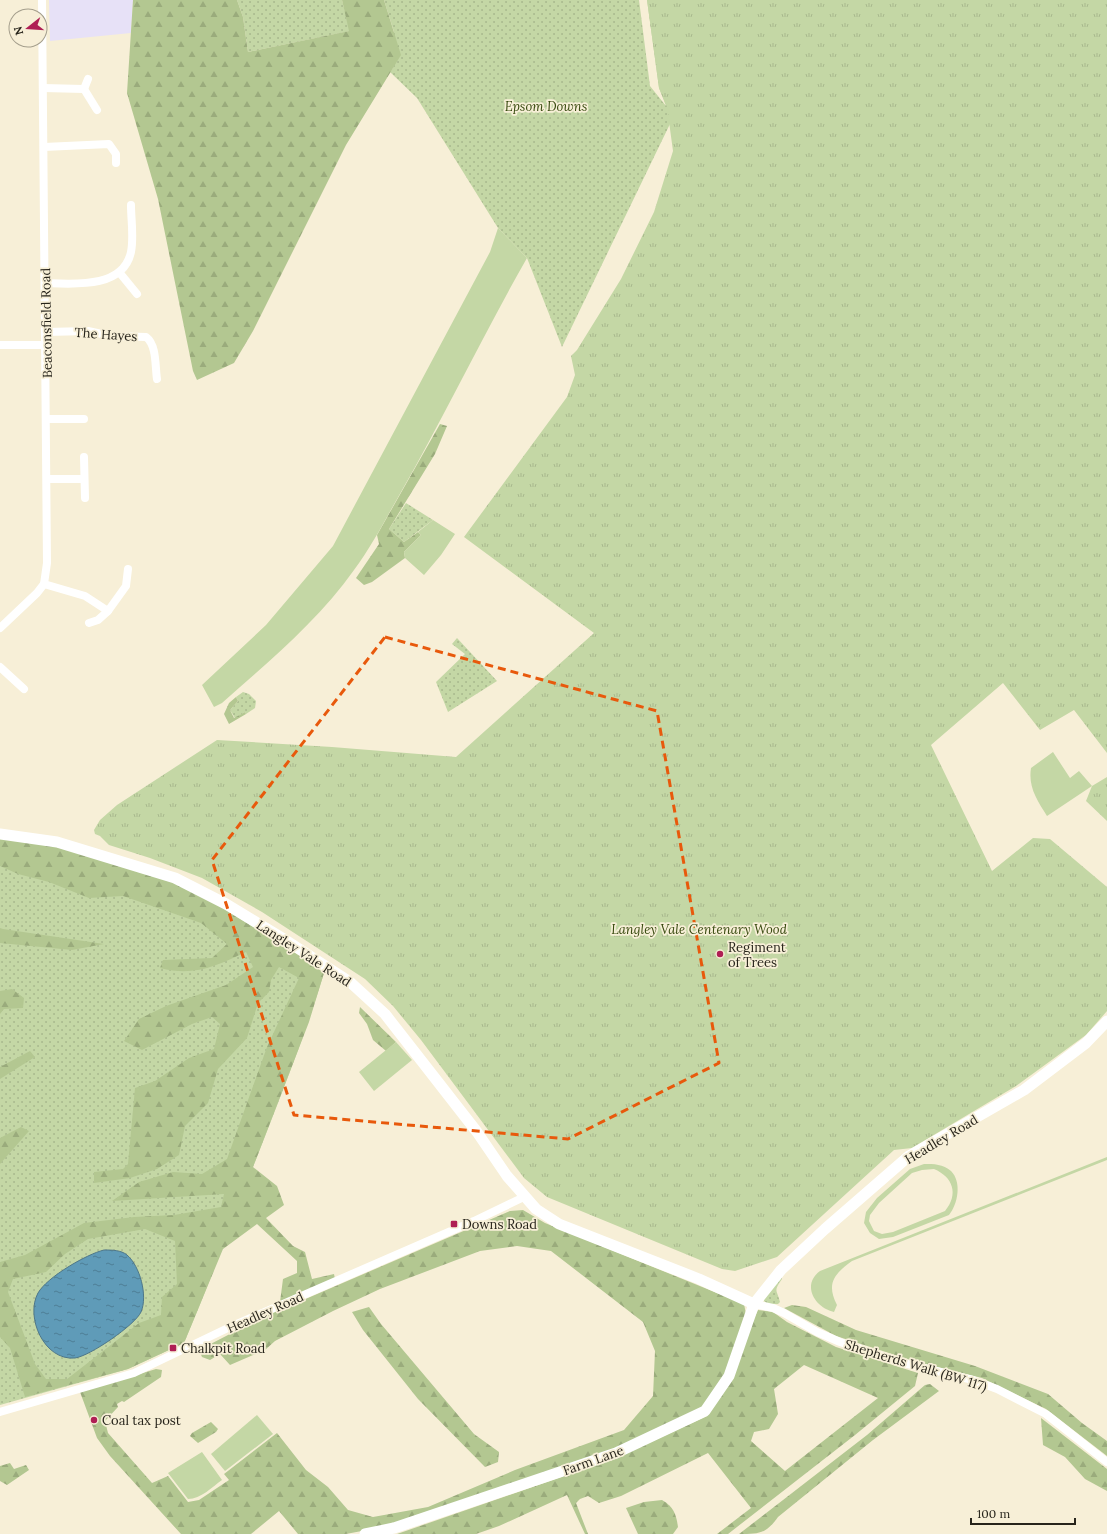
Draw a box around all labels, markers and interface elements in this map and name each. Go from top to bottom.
north arrow [8,8,48,48]
text: N [10,24,26,37]
park label: Epsom Downs [505,98,587,115]
street label: Beaconsfield Road [37,268,56,378]
street label: The Hayes [74,324,138,345]
street label: Langley Vale Road [253,916,355,991]
park label: Langley Vale Centenary Wood [611,921,788,938]
place label: Regiment of Trees [728,939,786,971]
marker: Regiment of Trees [715,949,725,959]
street label: Headley Road [902,1111,981,1168]
place label: Downs Road [462,1216,537,1233]
marker: Downs Road [449,1219,459,1229]
street label: Headley Road [224,1288,306,1337]
street label: Shepherds Walk (BW 117) [843,1336,989,1395]
place label: Chalkpit Road [181,1340,266,1357]
marker: Chalkpit Road [168,1343,178,1353]
place label: Coal tax post [102,1412,181,1429]
marker: Coal tax post [89,1415,99,1425]
street label: Farm Lane [560,1442,626,1479]
scale bar [971,1500,1075,1526]
text: 100 m [977,1506,1010,1521]

